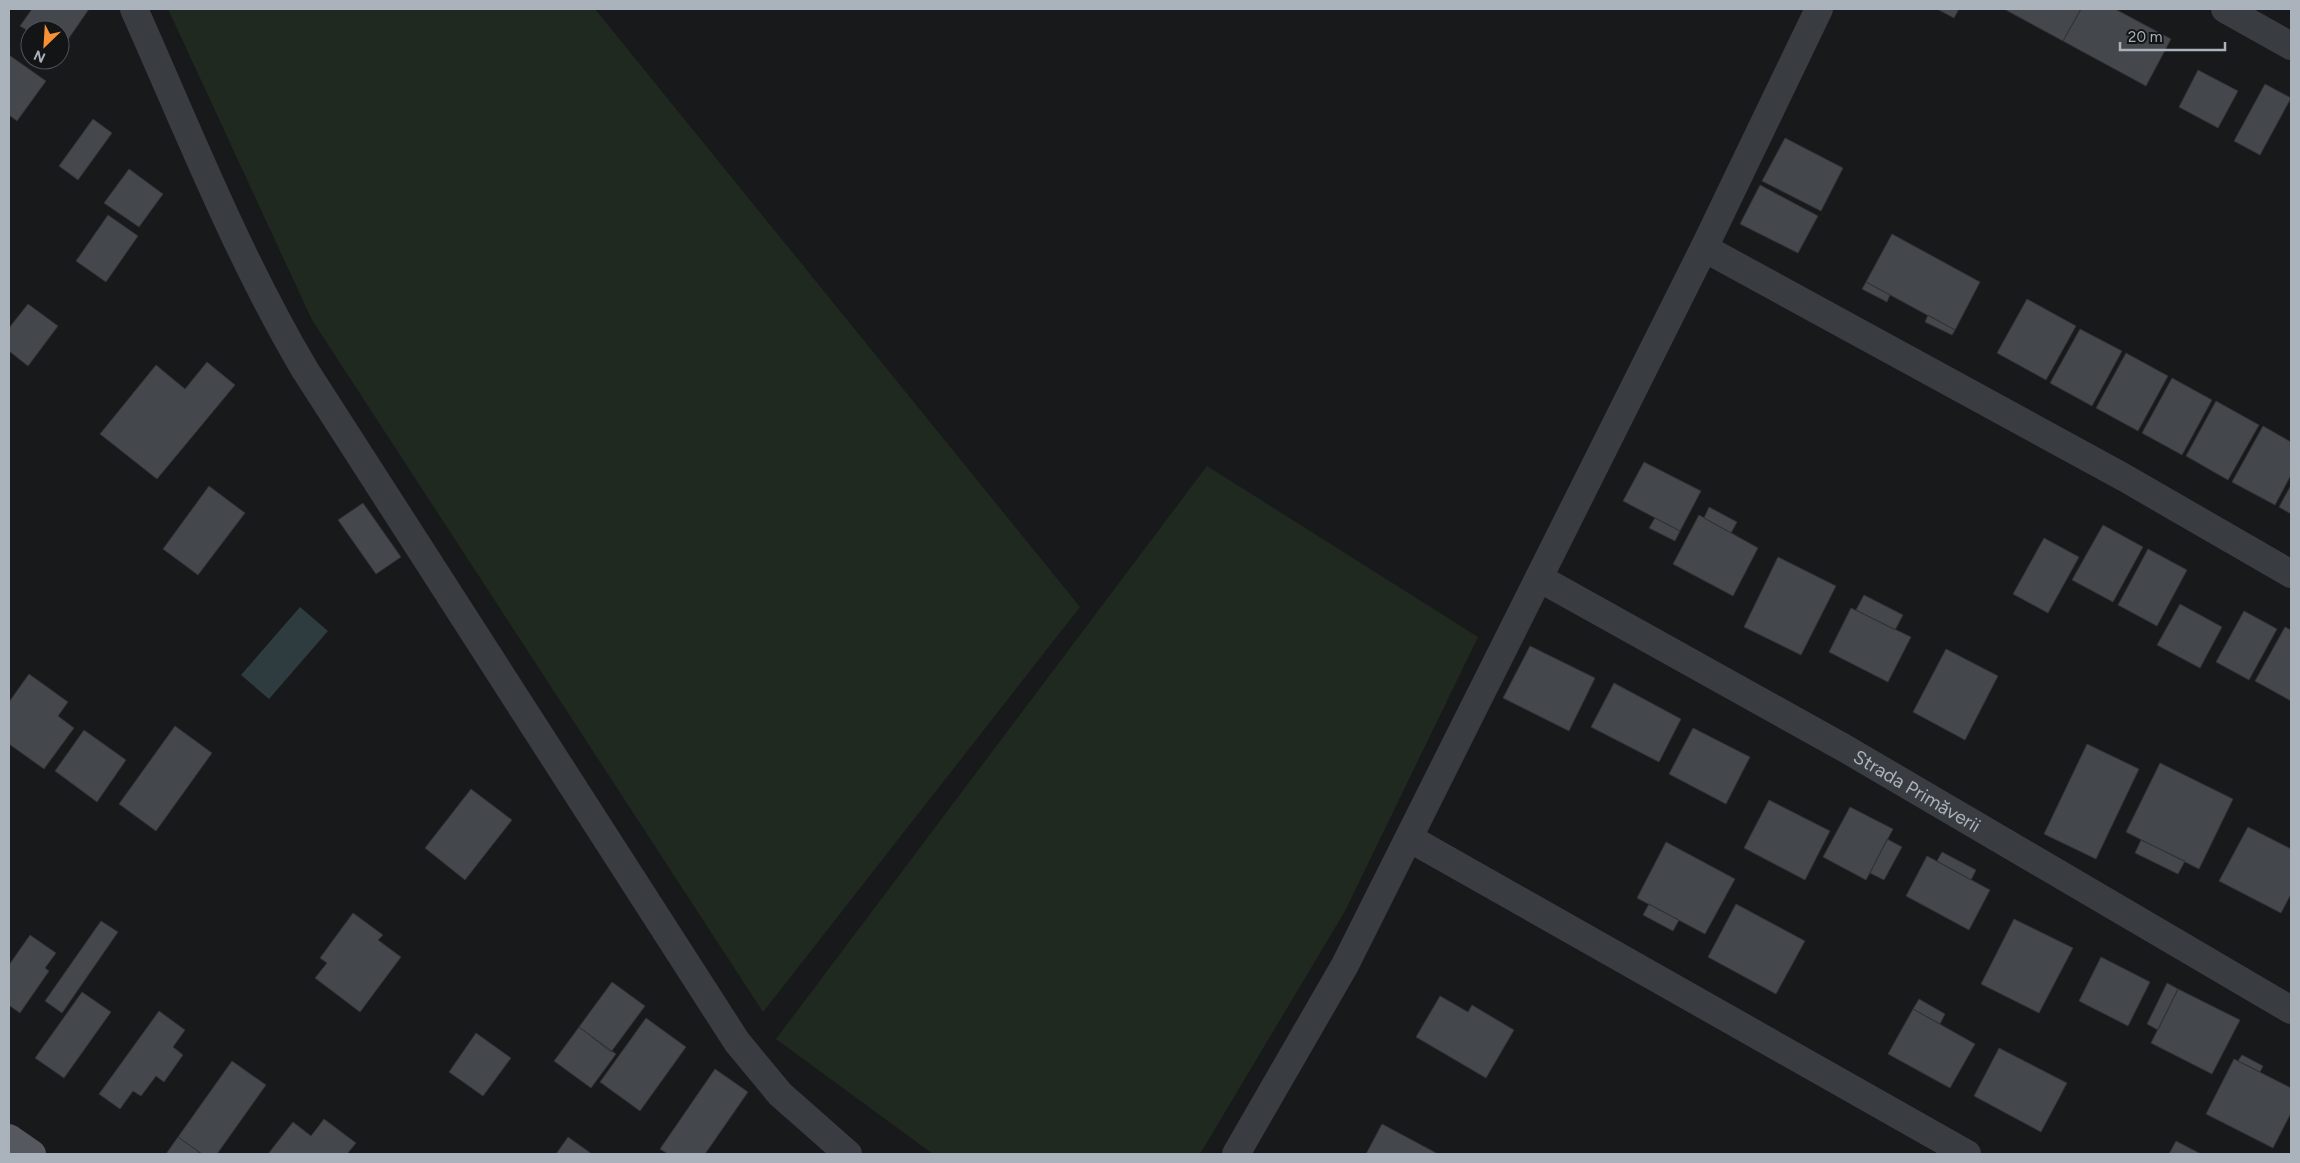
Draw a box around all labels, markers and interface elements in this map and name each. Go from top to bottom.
north arrow [20,20,70,70]
scale bar [2120,20,2225,52]
text: 20 m [2128,28,2162,46]
text: N [31,46,48,66]
street label: Strada Primăverii [1849,745,1985,837]

